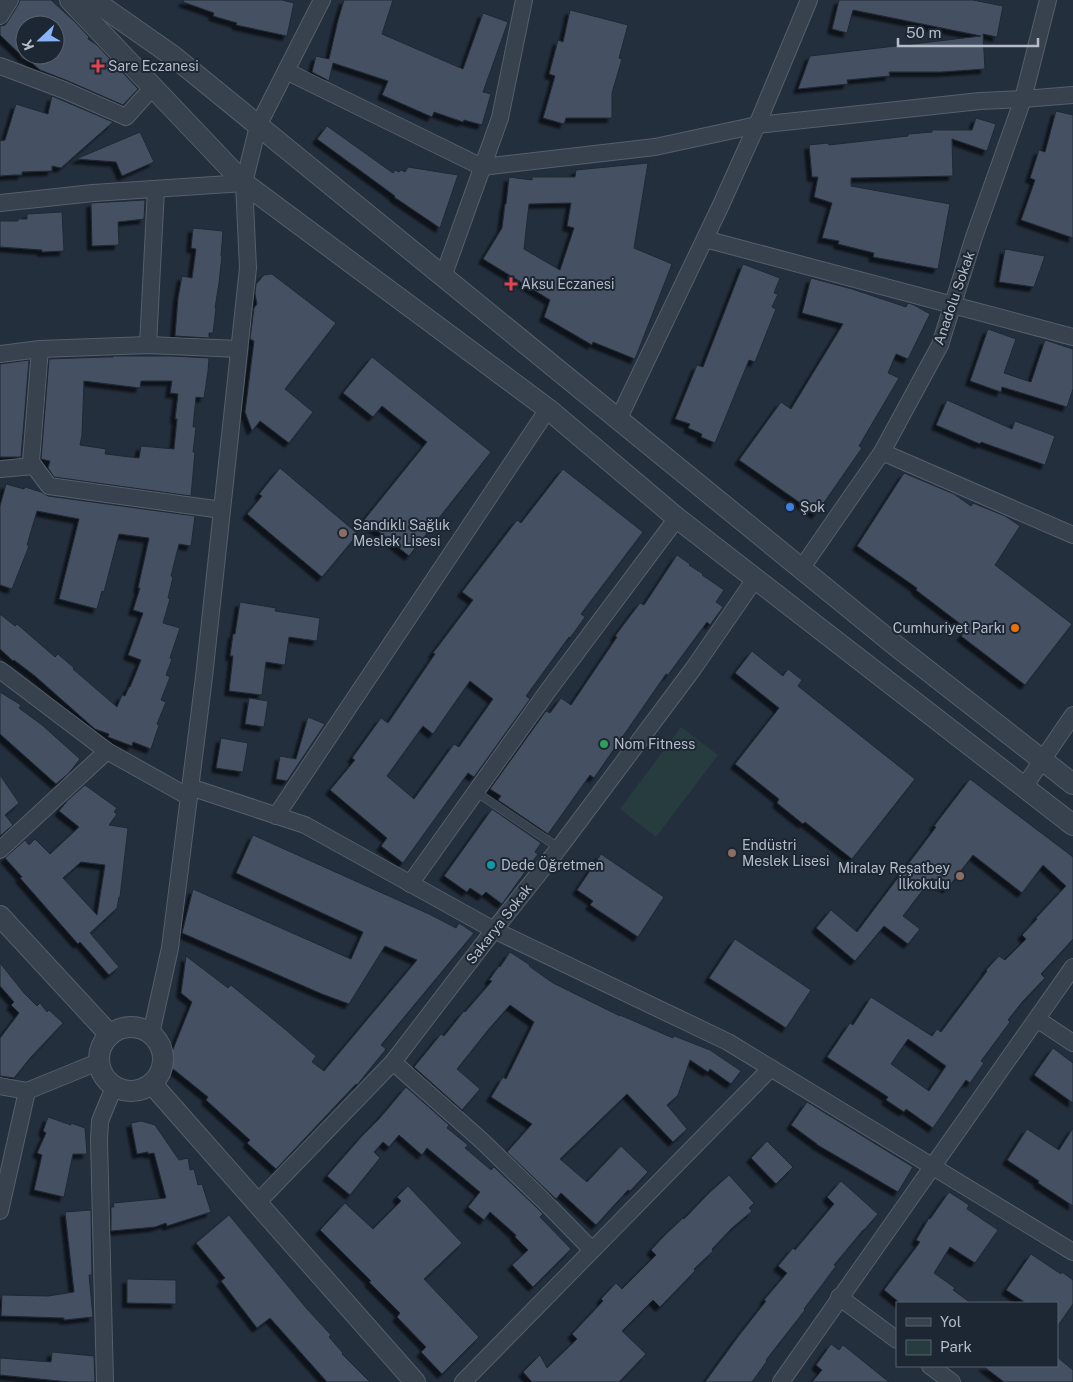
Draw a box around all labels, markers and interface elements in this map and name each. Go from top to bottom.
north arrow [15,15,65,65]
scale bar [898,15,1038,47]
text: 50 m [906,24,941,41]
text: K [19,37,37,53]
place label: Sare Eczanesi [108,58,199,74]
marker: Sare Eczanesi [92,60,104,72]
street label: Anadolu Sokak [930,249,978,347]
place label: Aksu Eczanesi [521,276,614,292]
marker: Aksu Eczanesi [505,278,517,290]
place label: Şok [800,499,825,515]
marker: Şok [784,501,796,513]
place label: Sandıklı Sağlık Meslek Lisesi [353,517,450,549]
marker: Sandıklı Sağlık Meslek Lisesi [337,527,349,539]
place label: Cumhuriyet Parkı [893,620,1005,636]
marker: Cumhuriyet Parkı [1009,622,1021,634]
place label: Nom Fitness [614,736,695,752]
marker: Nom Fitness [598,738,610,750]
place label: Endüstri Meslek Lisesi [742,837,829,869]
marker: Endüstri Meslek Lisesi [726,847,738,859]
place label: Dede Öğretmen [501,855,604,873]
marker: Dede Öğretmen [485,859,497,871]
place label: Miralay Reşatbey İlkokulu [838,860,951,892]
marker: Miralay Reşatbey İlkokulu [954,870,966,882]
street label: Sakarya Sokak [463,881,535,967]
legend [896,1302,1058,1367]
text: Yol [940,1313,961,1330]
text: Park [940,1338,972,1355]

